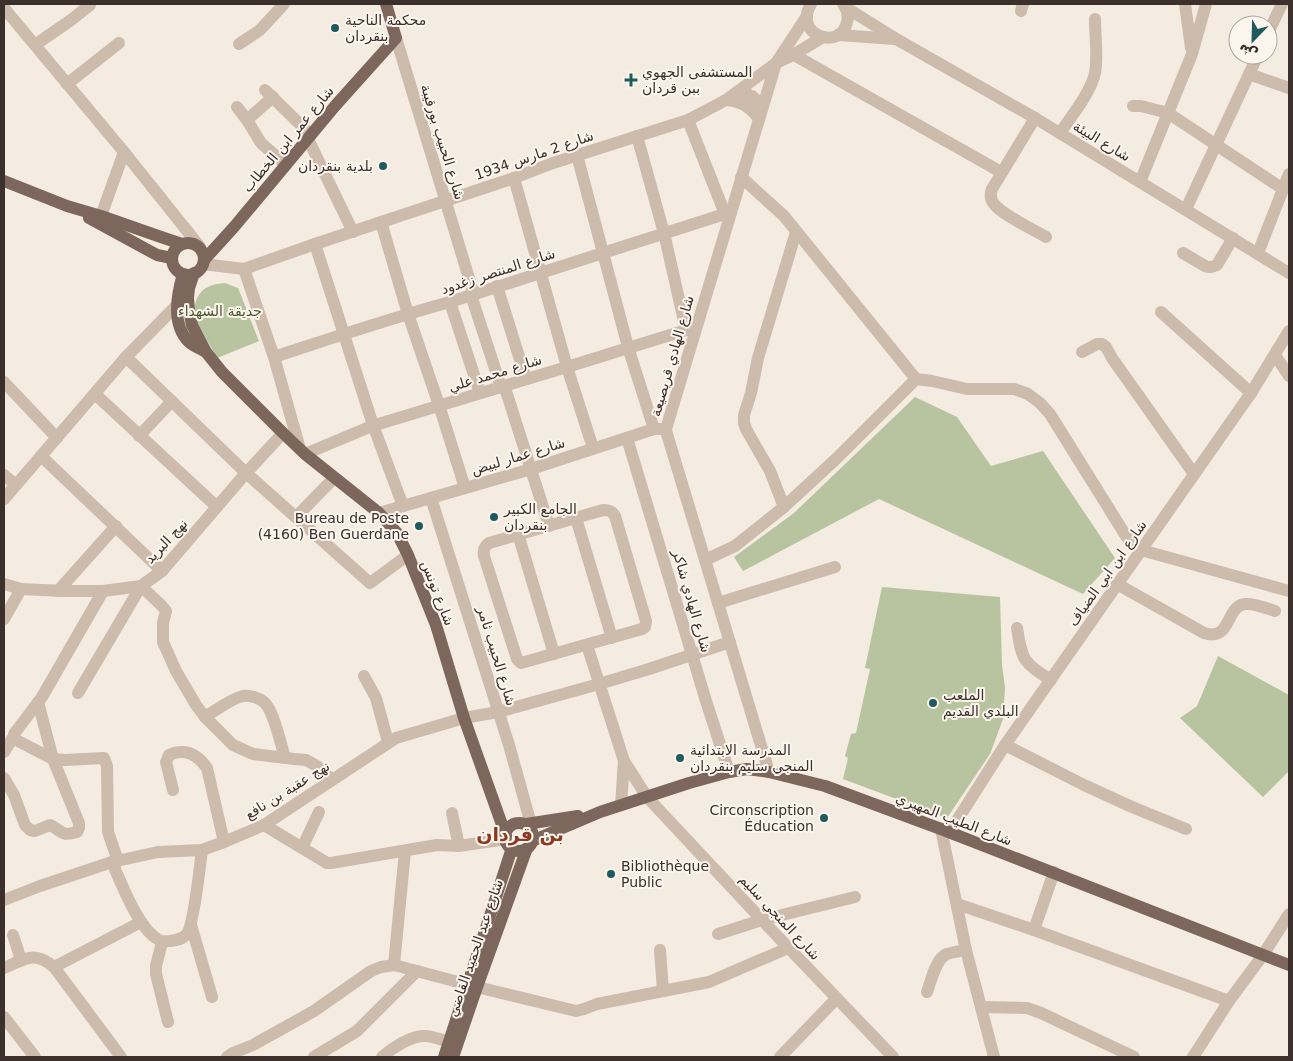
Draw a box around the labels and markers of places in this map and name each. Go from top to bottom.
place label: محكمة الناحية بنقردان [345,12,426,45]
marker: محكمة الناحية بنقردان [329,22,341,34]
place label: المستشفى الجهوي ببن قردان [642,64,753,97]
marker: المستشفى الجهوي ببن قردان [624,73,638,87]
place label: بلدية بنقردان [298,158,373,175]
marker: بلدية بنقردان [377,160,389,172]
place label: الجامع الكبير بنقردان [503,501,577,534]
place label: Bureau de Poste (4160) Ben Guerdane [258,510,409,542]
marker: الجامع الكبير بنقردان [488,511,500,523]
marker: Bureau de Poste (4160) Ben Guerdane [413,520,425,532]
place label: الملعب البلدي القديم [943,687,1019,720]
marker: الملعب البلدي القديم [927,697,939,709]
place label: المدرسة الابتدائية المنجي سليم بنقردان [690,742,813,775]
marker: المدرسة الابتدائية المنجي سليم بنقردان [674,752,686,764]
place label: Circonscription Éducation [709,802,814,834]
marker: Circonscription Éducation [818,812,830,824]
place label: Bibliothèque Public [621,858,709,890]
marker: Bibliothèque Public [605,868,617,880]

